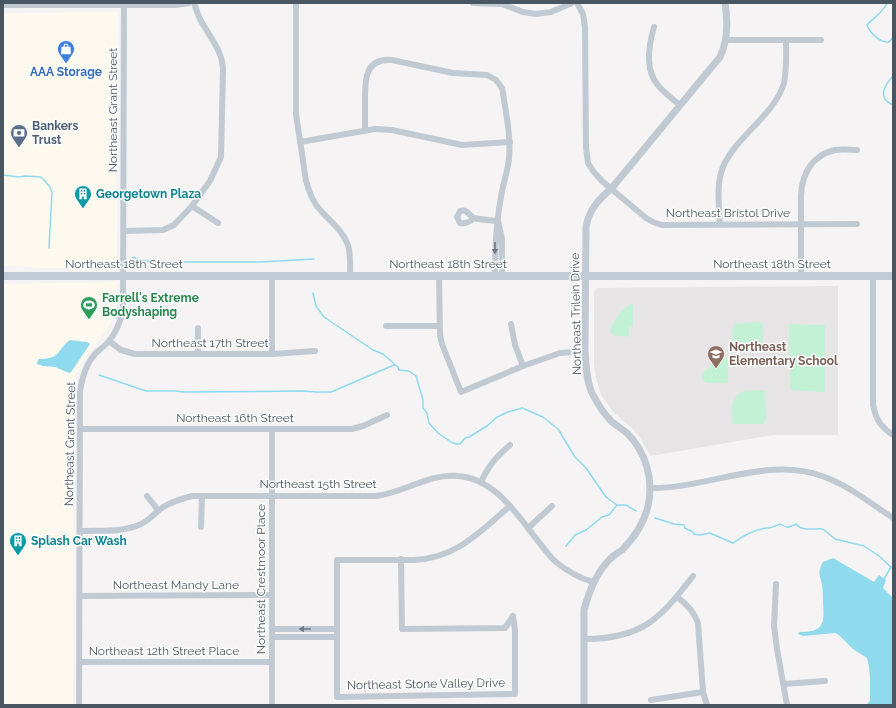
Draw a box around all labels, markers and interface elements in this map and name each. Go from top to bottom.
shop icon: AAA Storage [56,39,76,64]
street label: Northeast Grant Street [106,48,120,172]
place label: AAA Storage [30,65,102,79]
place label: Bankers Trust [32,119,79,147]
bank icon: Bankers Trust [9,123,29,148]
building icon: Georgetown Plaza [73,184,93,209]
place label: Georgetown Plaza [96,187,201,201]
street label: Northeast Bristol Drive [666,206,790,220]
one-way arrow [492,242,498,255]
street label: Northeast Trilein Drive [568,253,584,375]
street label: Northeast 18th Street [65,257,183,271]
street label: Northeast 18th Street [389,257,507,271]
street label: Northeast 18th Street [713,257,831,271]
place label: Farrell's Extreme Bodyshaping [102,291,199,319]
sports icon: Farrell's Extreme Bodyshaping [79,295,99,320]
street label: Northeast 17th Street [152,336,268,350]
place label: Northeast Elementary School [729,340,838,368]
school or university icon: Northeast Elementary School [706,344,726,369]
street label: Northeast Grant Street [62,382,78,506]
street label: Northeast 16th Street [176,411,294,425]
street label: Northeast 15th Street [259,477,377,491]
street label: Northeast Crestmoor Place [254,504,268,654]
building icon: Splash Car Wash [8,531,28,556]
place label: Splash Car Wash [31,534,127,548]
street label: Northeast Mandy Lane [113,578,239,592]
one-way arrow [298,626,311,632]
street label: Northeast 12th Street Place [89,644,239,658]
street label: Northeast Stone Valley Drive [347,676,505,692]

